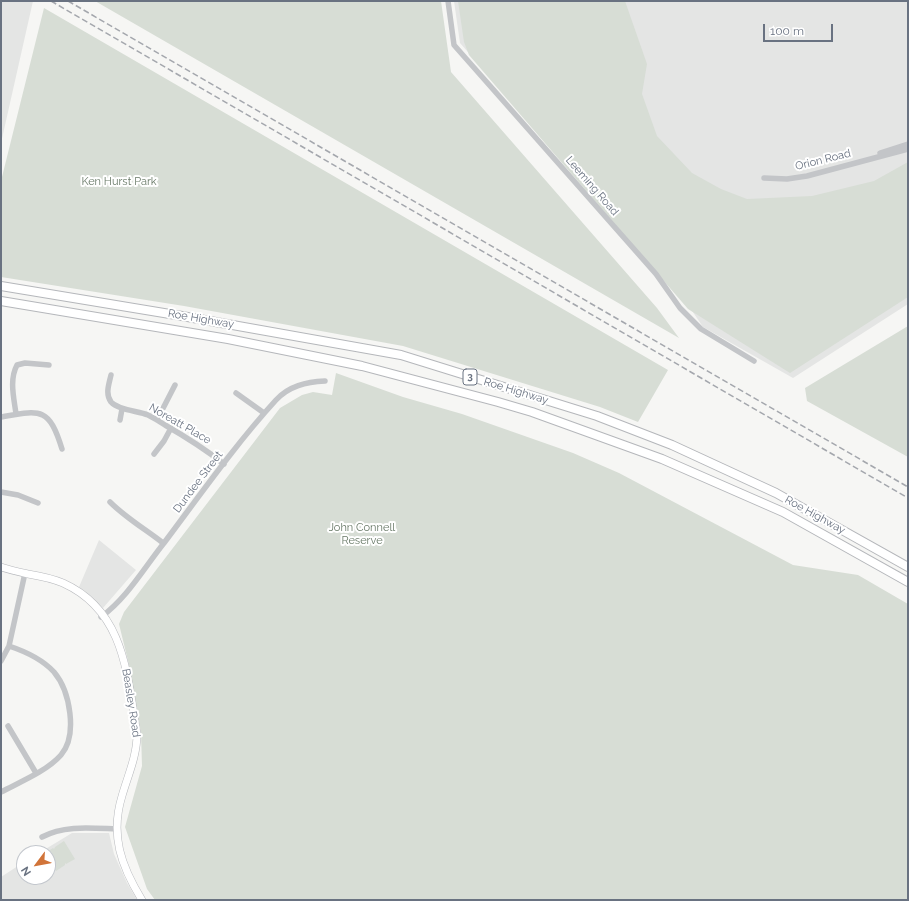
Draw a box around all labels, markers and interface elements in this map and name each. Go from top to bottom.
scale bar [765,16,835,42]
text: 100 m [770,24,804,38]
street label: Orion Road [794,147,852,173]
street label: Leeming Road [563,154,621,218]
park label: Ken Hurst Park [81,175,157,189]
street label: Roe Highway [167,307,235,331]
road number: 3 [463,369,477,385]
street label: Roe Highway [482,375,550,407]
street label: Noreatt Place [147,401,213,447]
street label: Dundee Street [171,449,225,515]
street label: Roe Highway [783,493,847,537]
park label: John Connell Reserve [329,521,395,547]
street label: Beasley Road [119,668,143,738]
north arrow [16,845,56,885]
text: N [19,864,34,878]

